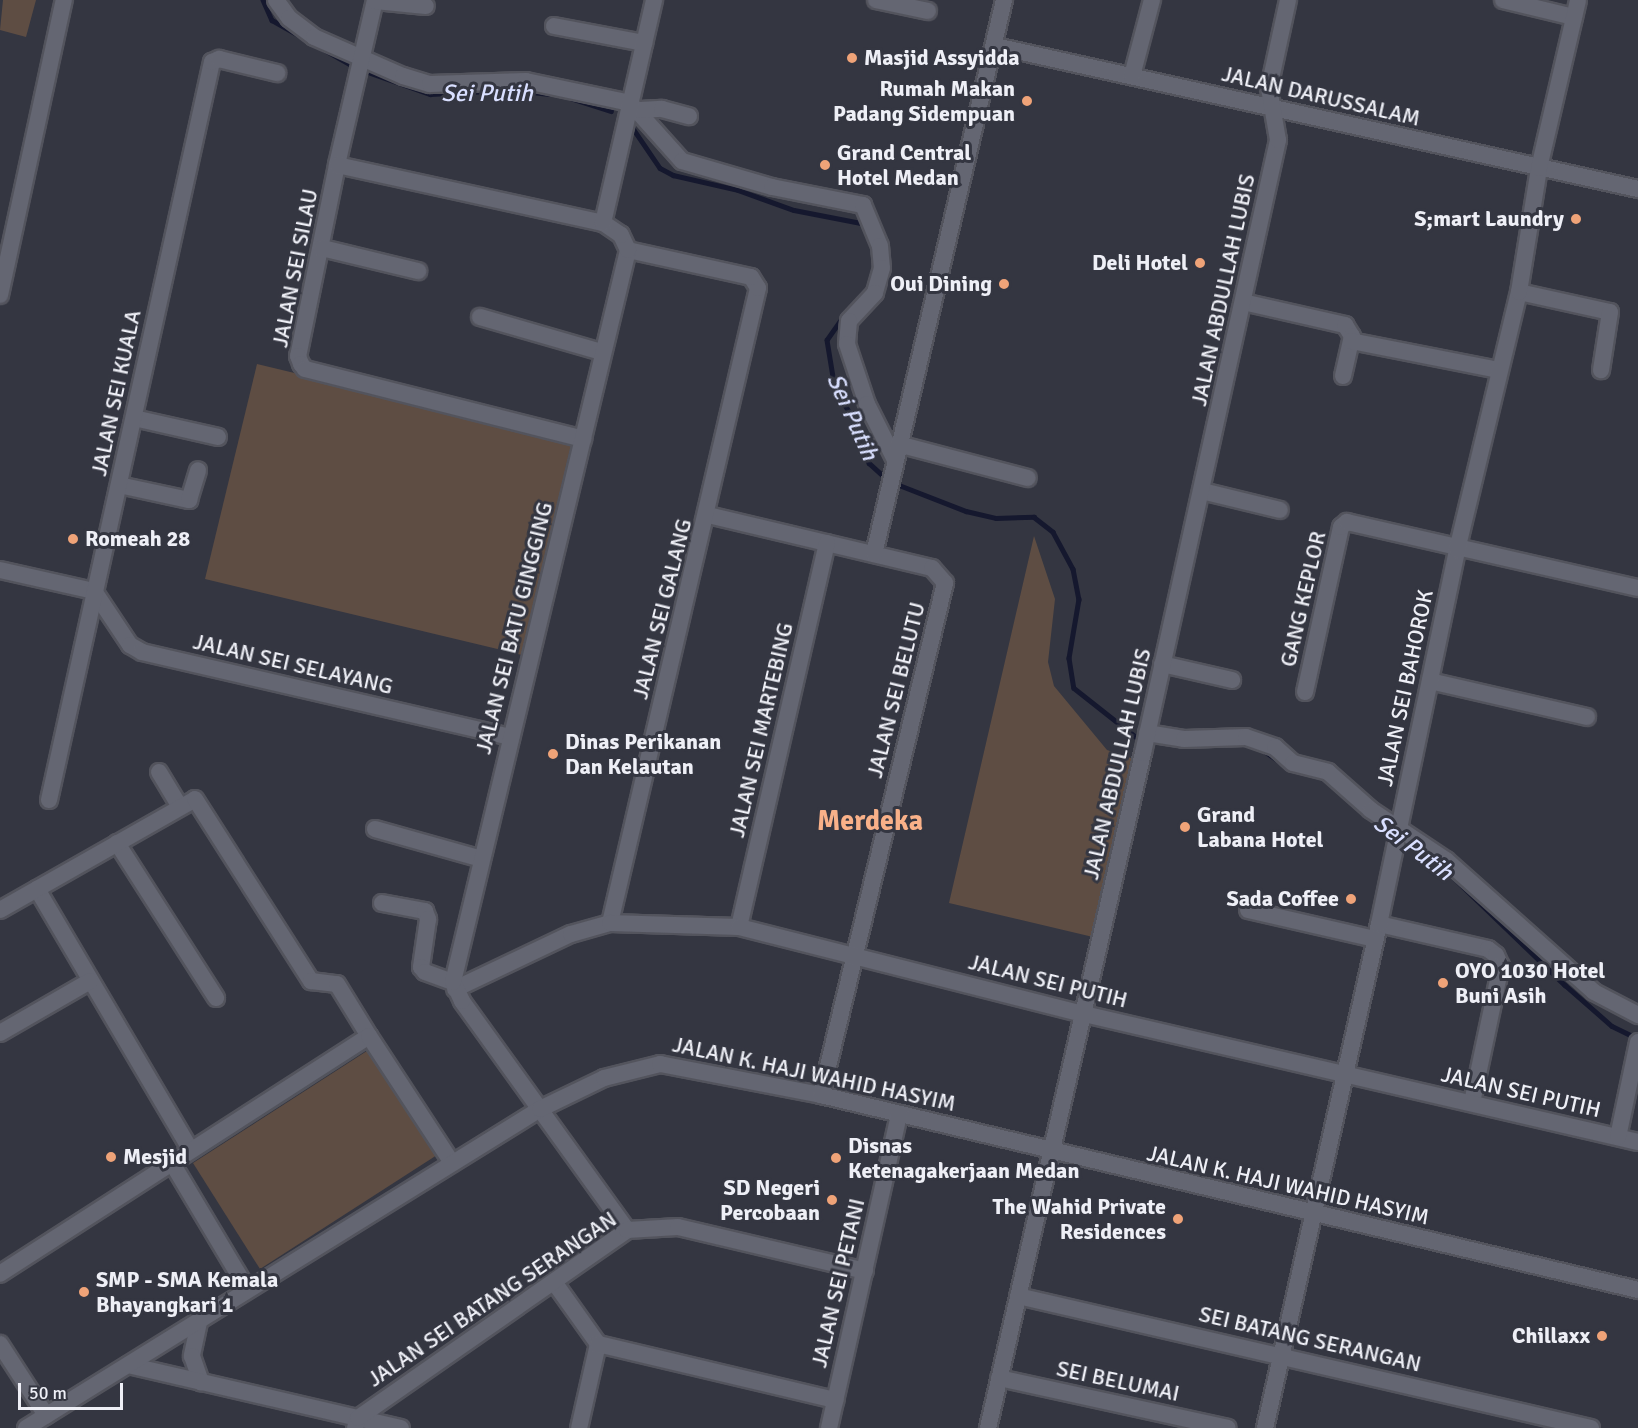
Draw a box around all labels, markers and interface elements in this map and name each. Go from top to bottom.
place label: Masjid Assyidda [864,45,1020,71]
marker: Masjid Assyidda [845,51,859,65]
street label: JALAN DARUSSALAM [1219,60,1423,132]
place label: Rumah Makan Padang Sidempuan [833,75,1015,126]
water label: Sei Putih [441,80,533,108]
marker: Rumah Makan Padang Sidempuan [1020,94,1034,108]
place label: Grand Central Hotel Medan [837,139,971,190]
marker: Grand Central Hotel Medan [818,158,832,172]
street label: JALAN ABDULLAH LUBIS [1186,172,1260,408]
street label: JALAN SEI SILAU [267,186,323,350]
place label: S;mart Laundry [1414,206,1564,232]
marker: S;mart Laundry [1569,212,1583,226]
place label: Deli Hotel [1092,250,1188,276]
marker: Deli Hotel [1193,256,1207,270]
place label: Oui Dining [890,271,992,297]
marker: Oui Dining [997,277,1011,291]
street label: JALAN SEI KUALA [86,308,146,478]
water label: Sei Putih [820,369,884,465]
street label: JALAN SEI BATU GINGGING [470,499,558,757]
street label: JALAN SEI GALANG [627,516,697,702]
place label: Romeah 28 [85,526,190,552]
street label: GANG KEPLOR [1275,529,1331,669]
marker: Romeah 28 [66,532,80,546]
street label: JALAN SEI BAHOROK [1371,587,1439,789]
street label: JALAN SEI BELUTU [861,599,931,781]
street label: JALAN SEI MARTEBING [723,620,799,840]
street label: JALAN SEI SELAYANG [191,628,395,700]
street label: JALAN ABDULLAH LUBIS [1078,646,1156,882]
place label: Dinas Perikanan Dan Kelautan [565,728,721,780]
marker: Dinas Perikanan Dan Kelautan [546,747,560,761]
place label: Grand Labana Hotel [1197,801,1323,852]
district label: Merdeka [817,804,923,838]
water label: Sei Putih [1368,809,1458,887]
marker: Grand Labana Hotel [1178,820,1192,834]
place label: Sada Coffee [1226,886,1339,912]
marker: Sada Coffee [1344,892,1358,906]
street label: JALAN SEI PUTIH [966,949,1130,1013]
place label: OYO 1030 Hotel Buni Asih [1455,957,1605,1008]
marker: OYO 1030 Hotel Buni Asih [1436,976,1450,990]
street label: JALAN K. HAJI WAHID HASYIM [670,1031,958,1117]
street label: JALAN SEI PUTIH [1439,1061,1603,1123]
place label: Disnas Ketenagakerjaan Medan [848,1132,1079,1184]
street label: JALAN K. HAJI WAHID HASYIM [1144,1140,1432,1230]
place label: Mesjid [123,1144,187,1170]
marker: Mesjid [104,1150,118,1164]
marker: Disnas Ketenagakerjaan Medan [829,1151,843,1165]
place label: SD Negeri Percobaan [720,1174,820,1226]
marker: SD Negeri Percobaan [825,1193,839,1207]
place label: The Wahid Private Residences [993,1193,1166,1244]
street label: JALAN SEI PETANI [806,1196,870,1370]
street label: JALAN SEI BATANG SERANGAN [363,1206,621,1392]
marker: The Wahid Private Residences [1171,1212,1185,1226]
place label: SMP - SMA Kemala Bhayangkari 1 [96,1266,278,1318]
marker: SMP - SMA Kemala Bhayangkari 1 [77,1285,91,1299]
street label: SEI BATANG SERANGAN [1196,1301,1424,1377]
place label: Chillaxx [1512,1323,1590,1349]
marker: Chillaxx [1595,1329,1609,1343]
street label: SEI BELUMAI [1054,1355,1182,1407]
scale bar [21,1371,126,1409]
text: 50 m [29,1382,67,1404]

